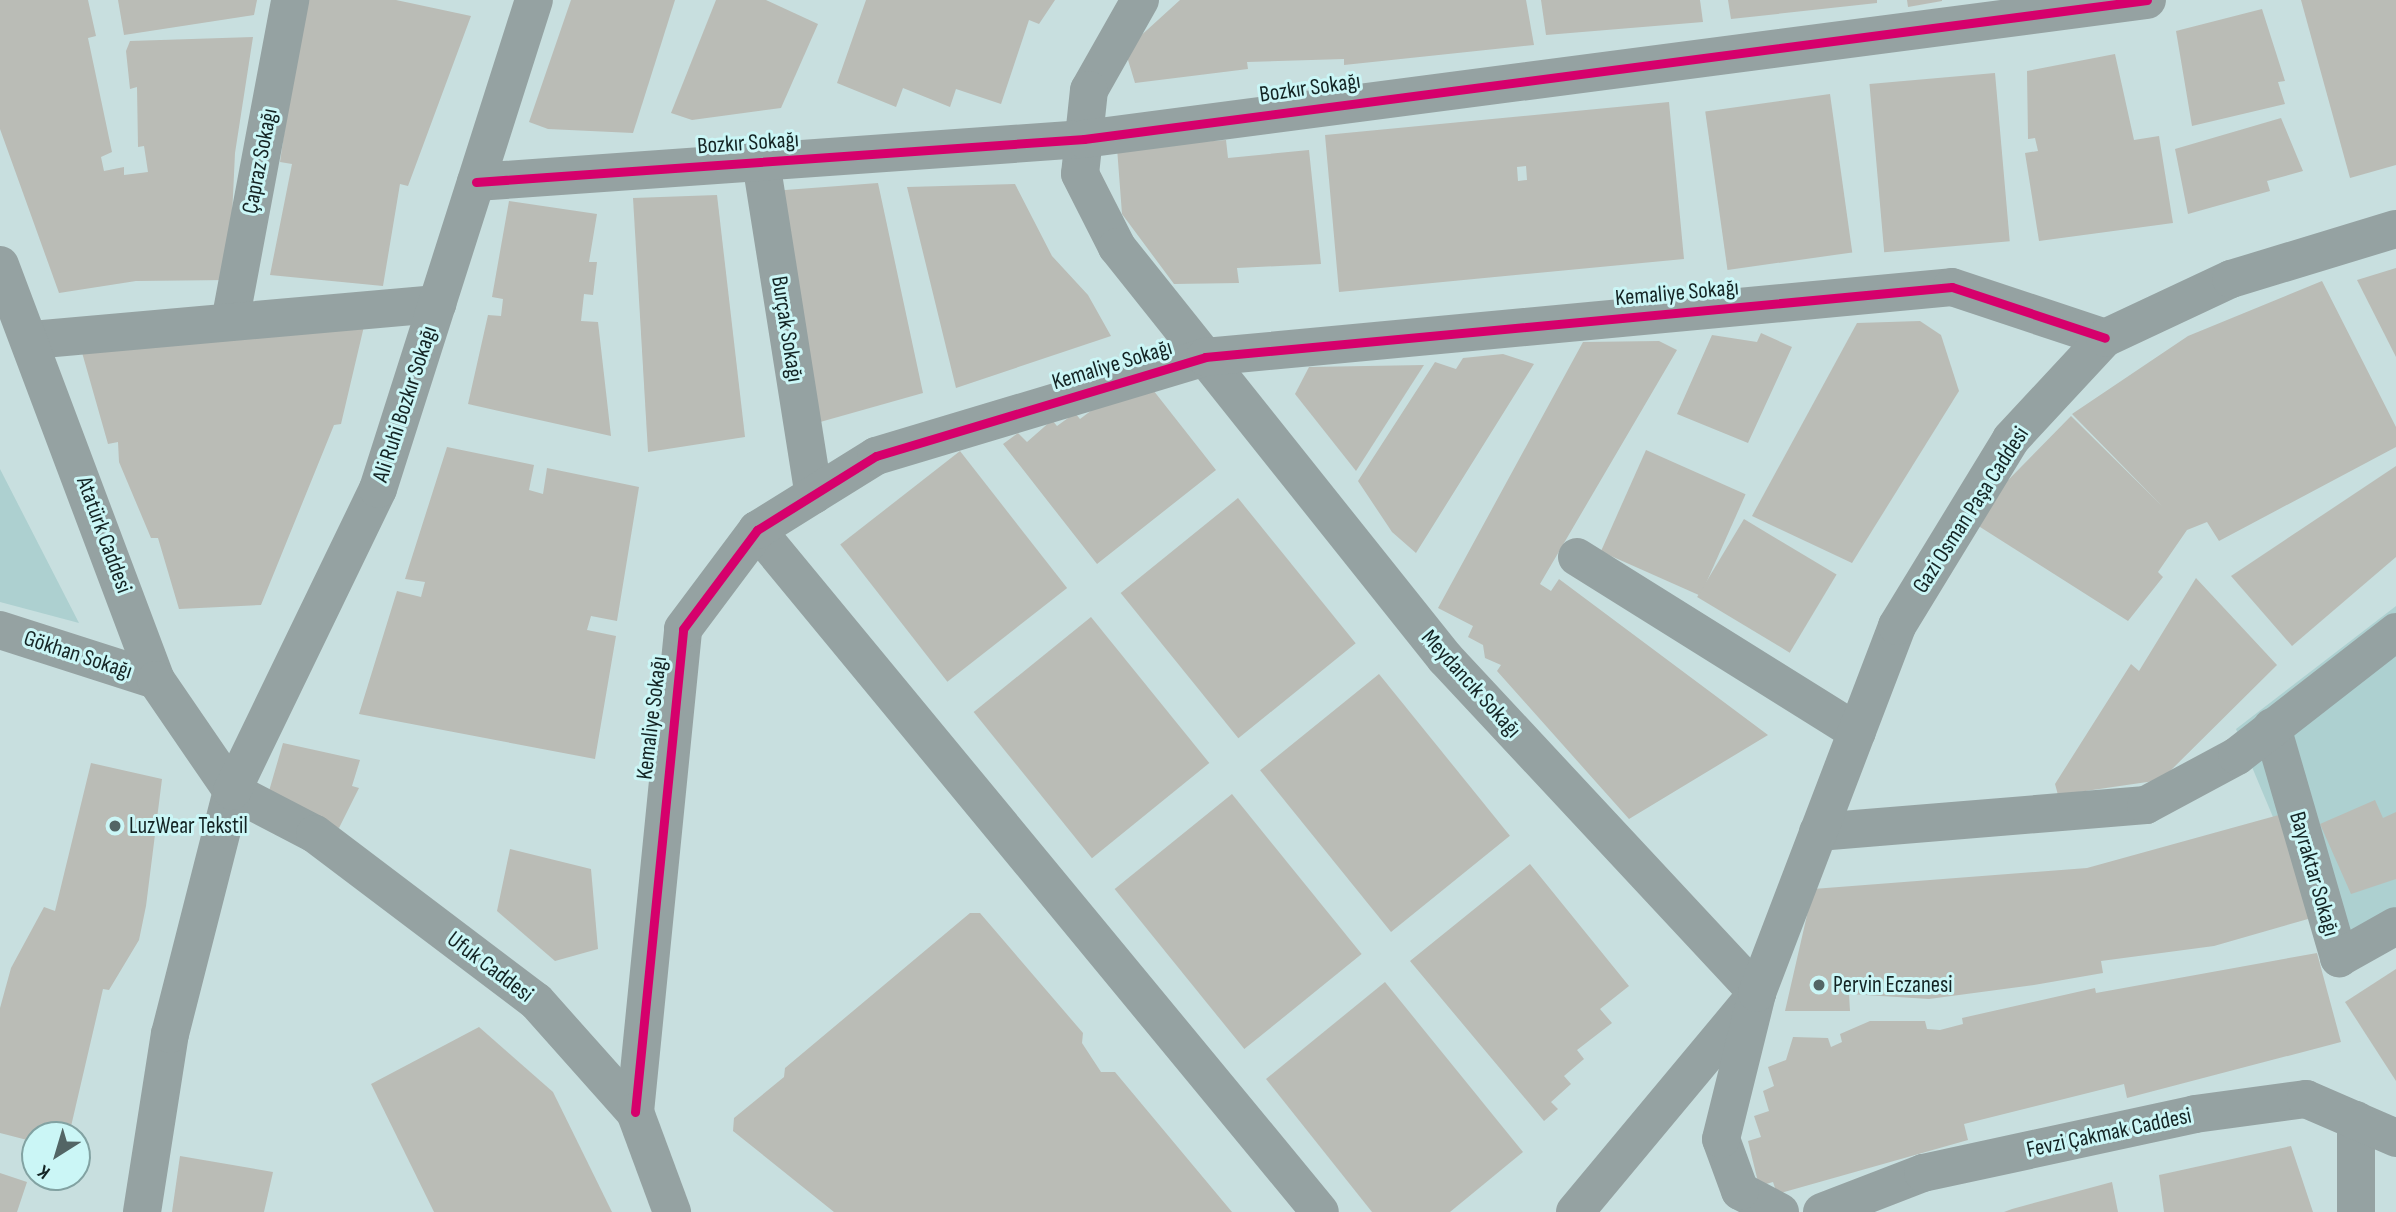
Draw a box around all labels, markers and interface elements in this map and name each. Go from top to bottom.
street label: Bozkır Sokağı [1258,67,1362,109]
street label: Çapraz Sokağı [236,106,284,216]
street label: Bozkır Sokağı [696,126,800,160]
street label: Burçak Sokağı [765,274,809,384]
street label: Kemaliye Sokağı [1614,274,1740,312]
street label: Ali Ruhi Bozkır Sokağı [367,322,443,486]
street label: Kemaliye Sokağı [1049,334,1175,396]
street label: Gazi Osman Paşa Caddesi [1907,422,2035,598]
street label: Atatürk Caddesi [70,473,138,597]
street label: Gökhan Sokağı [20,624,136,686]
street label: Meydancık Sokağı [1415,624,1527,744]
street label: Kemaliye Sokağı [631,655,673,781]
street label: Bayraktar Sokağı [2283,809,2345,939]
place label: LuzWear Tekstil [129,812,248,840]
marker: LuzWear Tekstil [107,818,123,834]
street label: Ufuk Caddesi [441,926,539,1008]
place label: Pervin Eczanesi [1833,971,1953,999]
marker: Pervin Eczanesi [1811,977,1827,993]
street label: Fevzi Çakmak Caddesi [2024,1102,2194,1164]
north arrow [21,1121,91,1191]
text: K [34,1160,55,1184]

